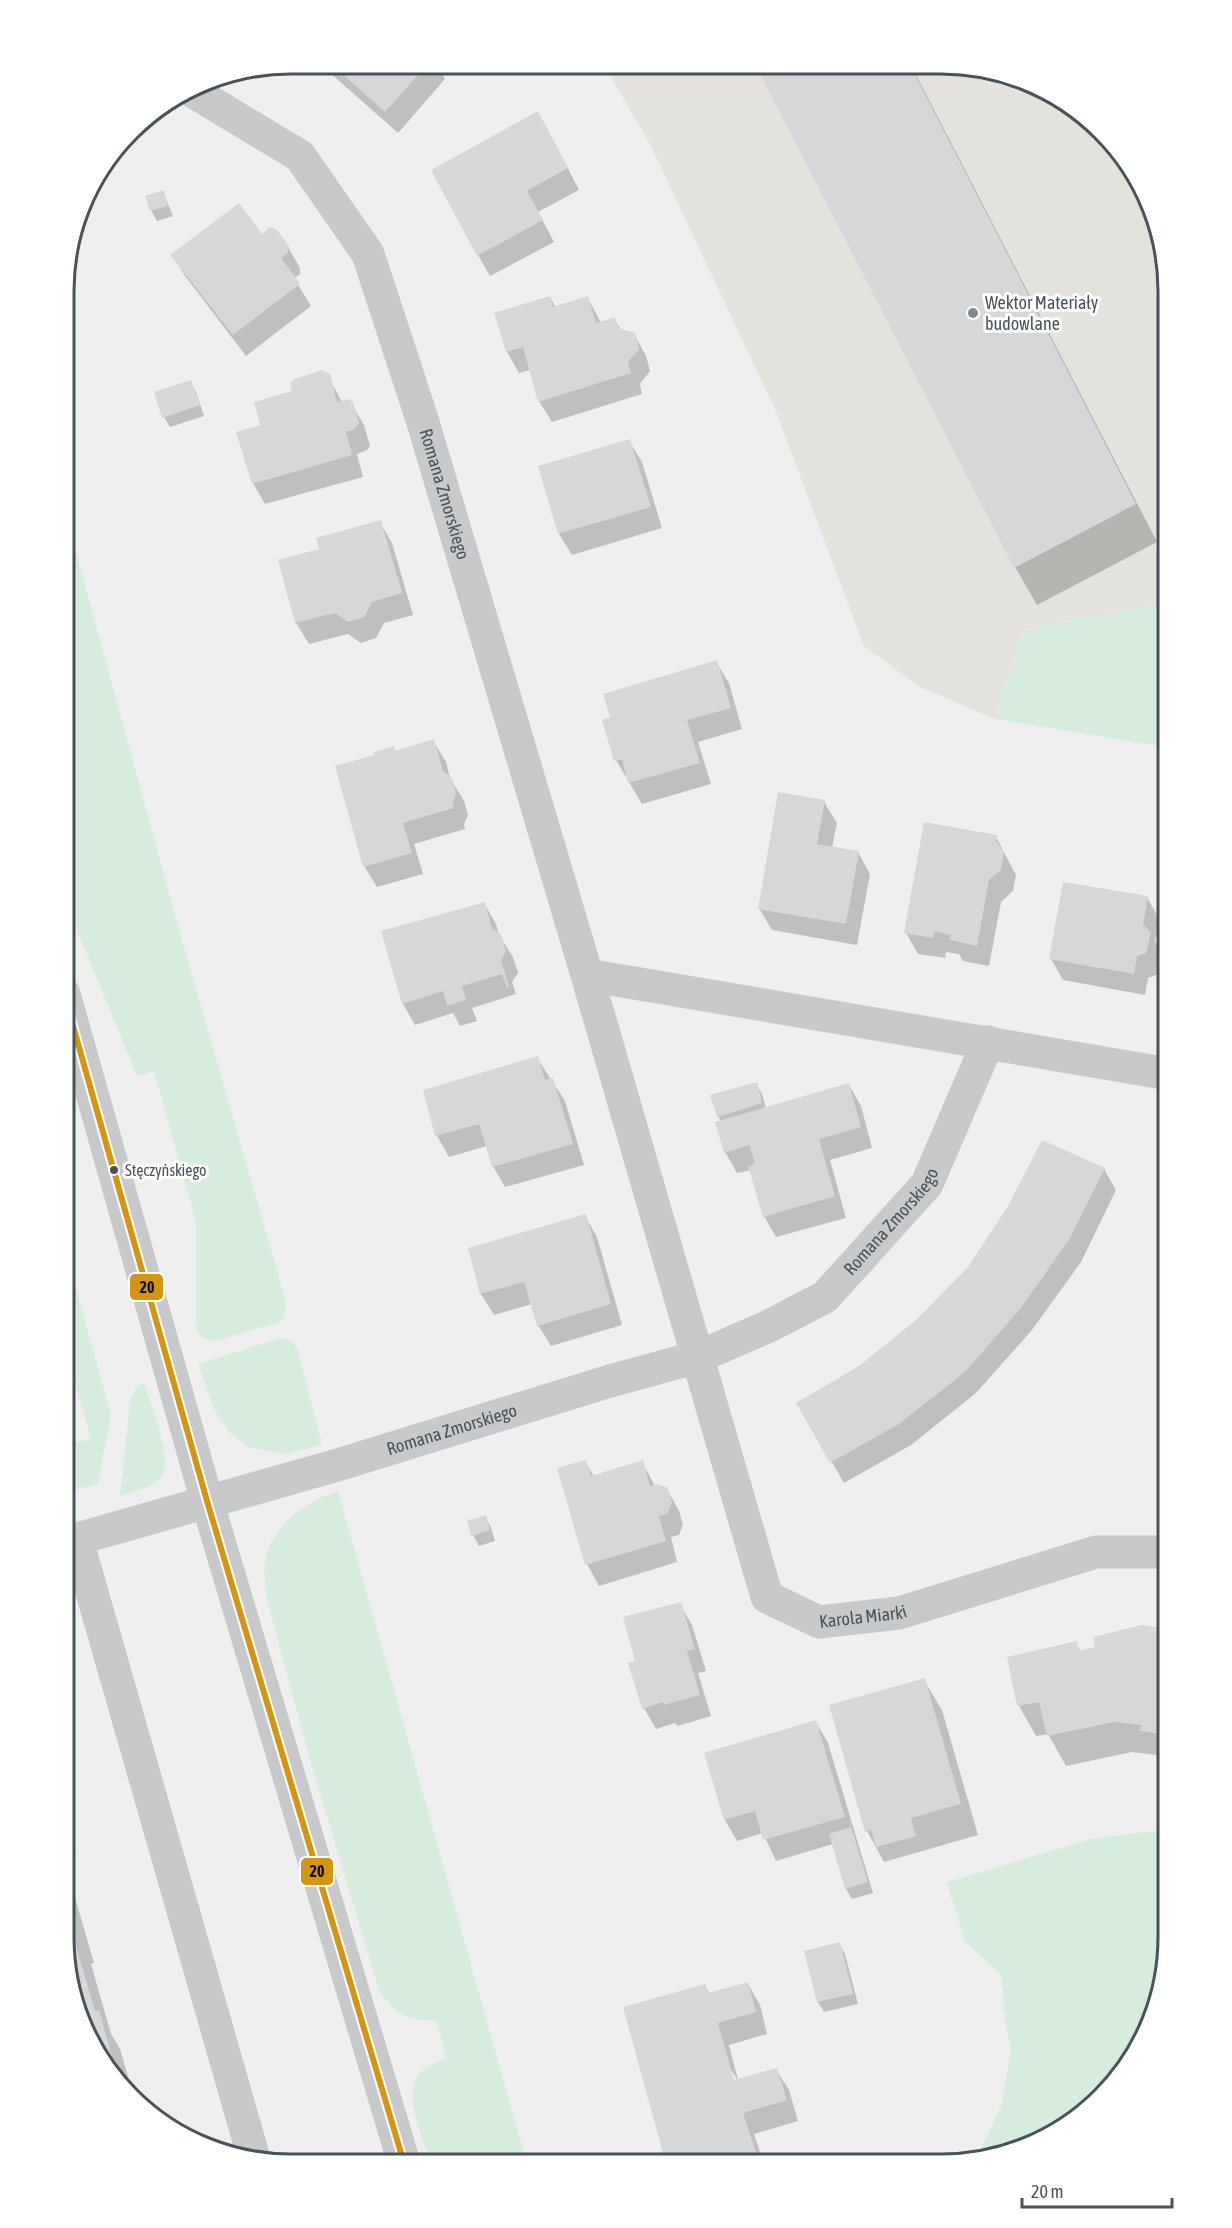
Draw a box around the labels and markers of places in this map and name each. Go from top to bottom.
place label: Wektor Materiały budowlane [985,292,1098,334]
marker: Wektor Materiały budowlane [966,306,980,320]
place label: Stęczyńskiego [125,1161,207,1180]
marker: Stęczyńskiego [108,1164,120,1176]

